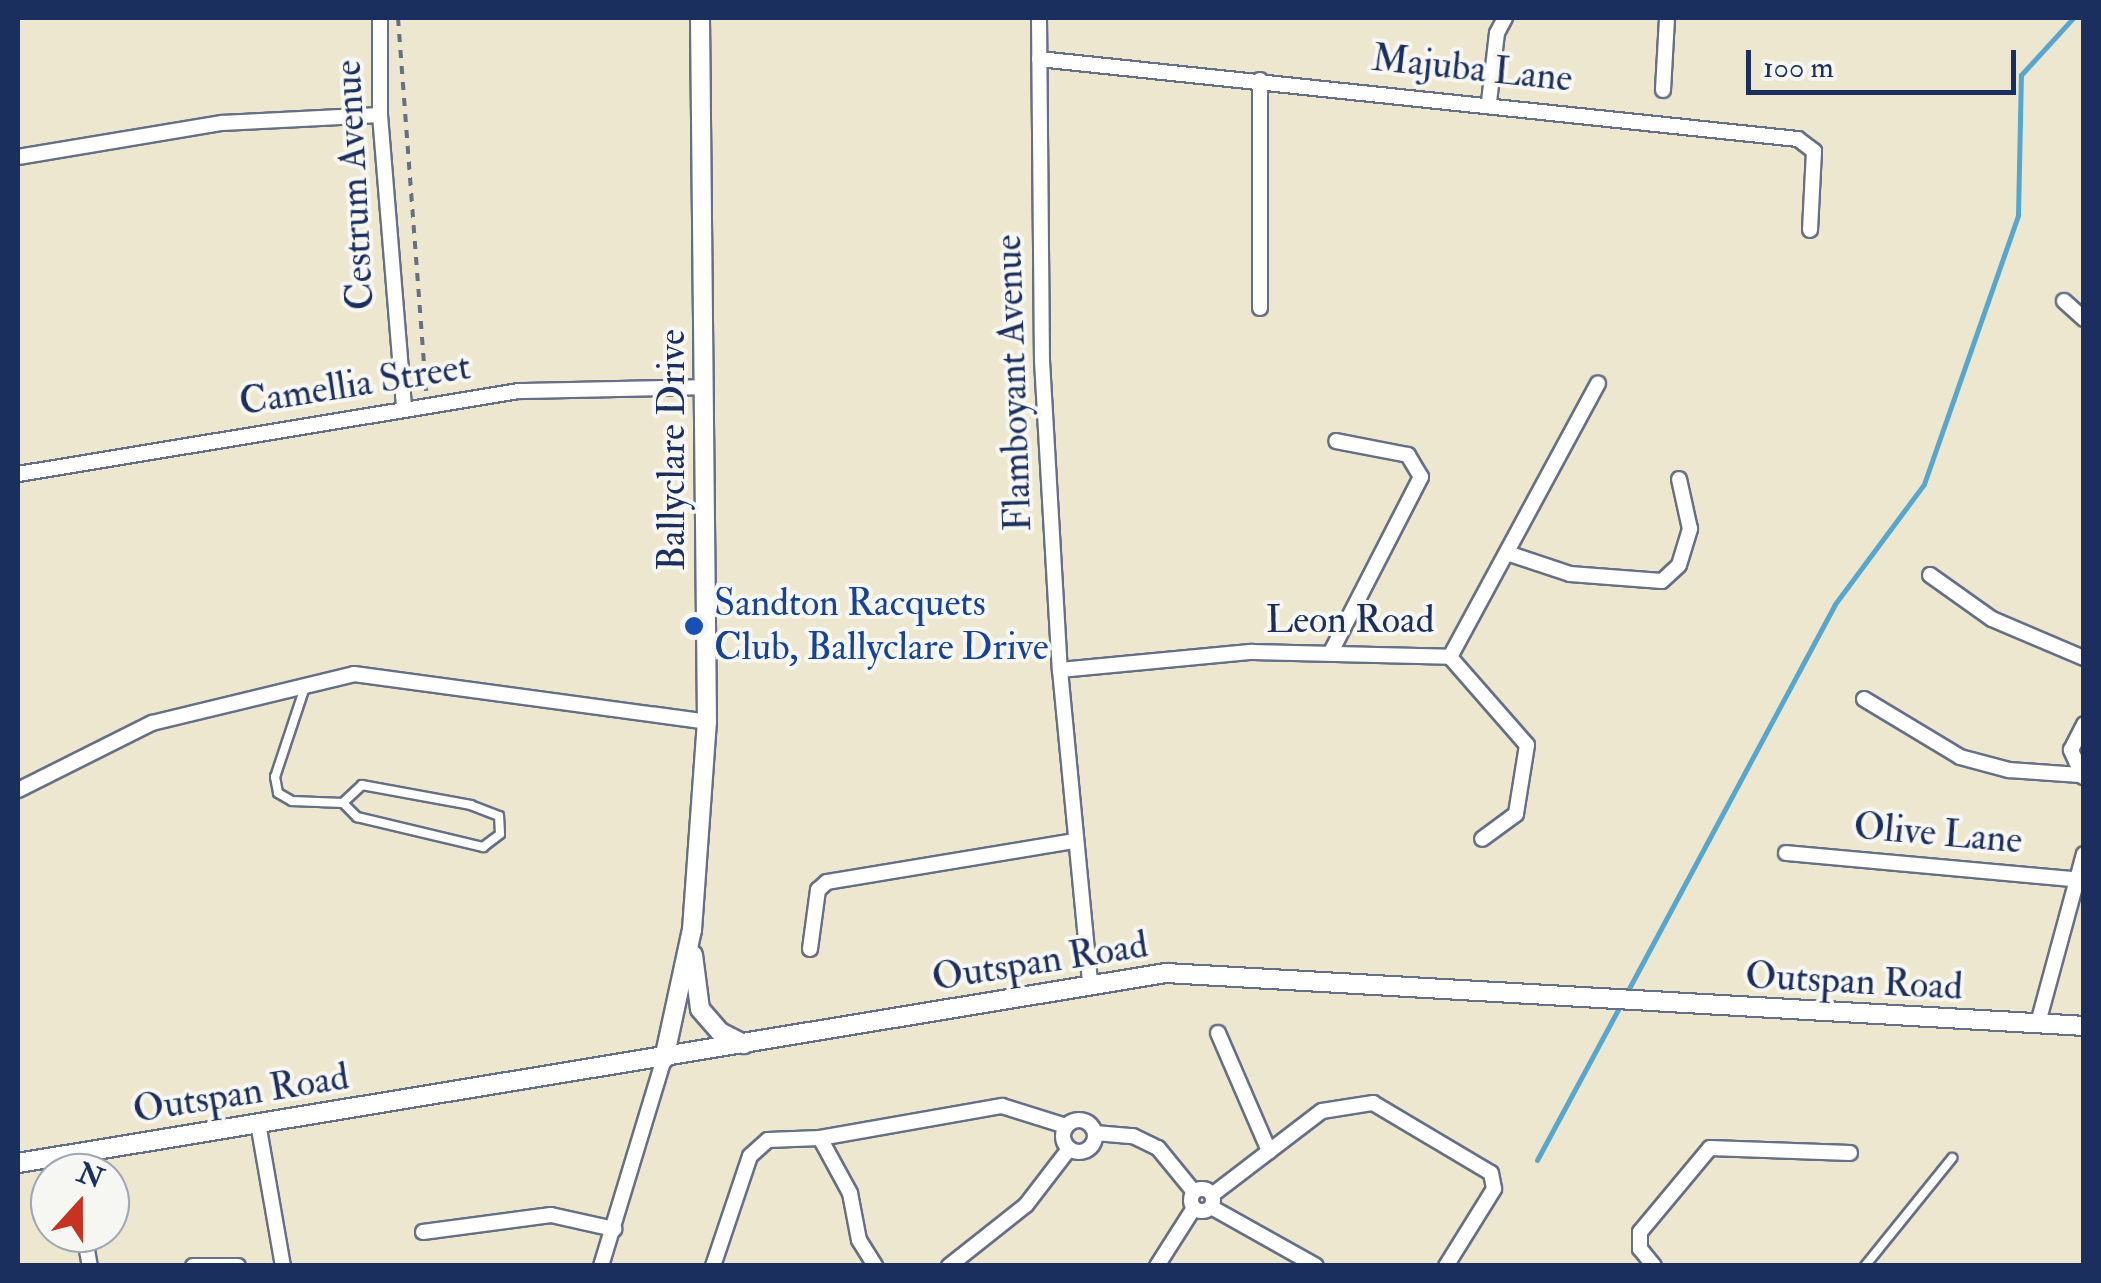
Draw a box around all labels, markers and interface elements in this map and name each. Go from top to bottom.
scale bar [1751,30,2021,92]
street label: Majuba Lane [1369,36,1575,102]
text: 100 m [1763,49,1834,86]
street label: Cestrum Avenue [326,59,384,311]
street label: Flamboyant Avenue [986,234,1042,532]
street label: Ballyclare Drive [650,329,696,571]
street label: Camellia Street [236,344,474,426]
place label: Sandton Racquets Club, Ballyclare Drive [714,581,1049,670]
street label: Leon Road [1266,598,1434,644]
marker: Sandton Racquets Club, Ballyclare Drive [683,615,705,637]
street label: Olive Lane [1852,804,2024,864]
street label: Outspan Road [929,922,1151,1002]
street label: Outspan Road [1744,954,1964,1010]
street label: Outspan Road [130,1054,352,1134]
north arrow [30,1153,130,1253]
text: N [72,1156,108,1197]

